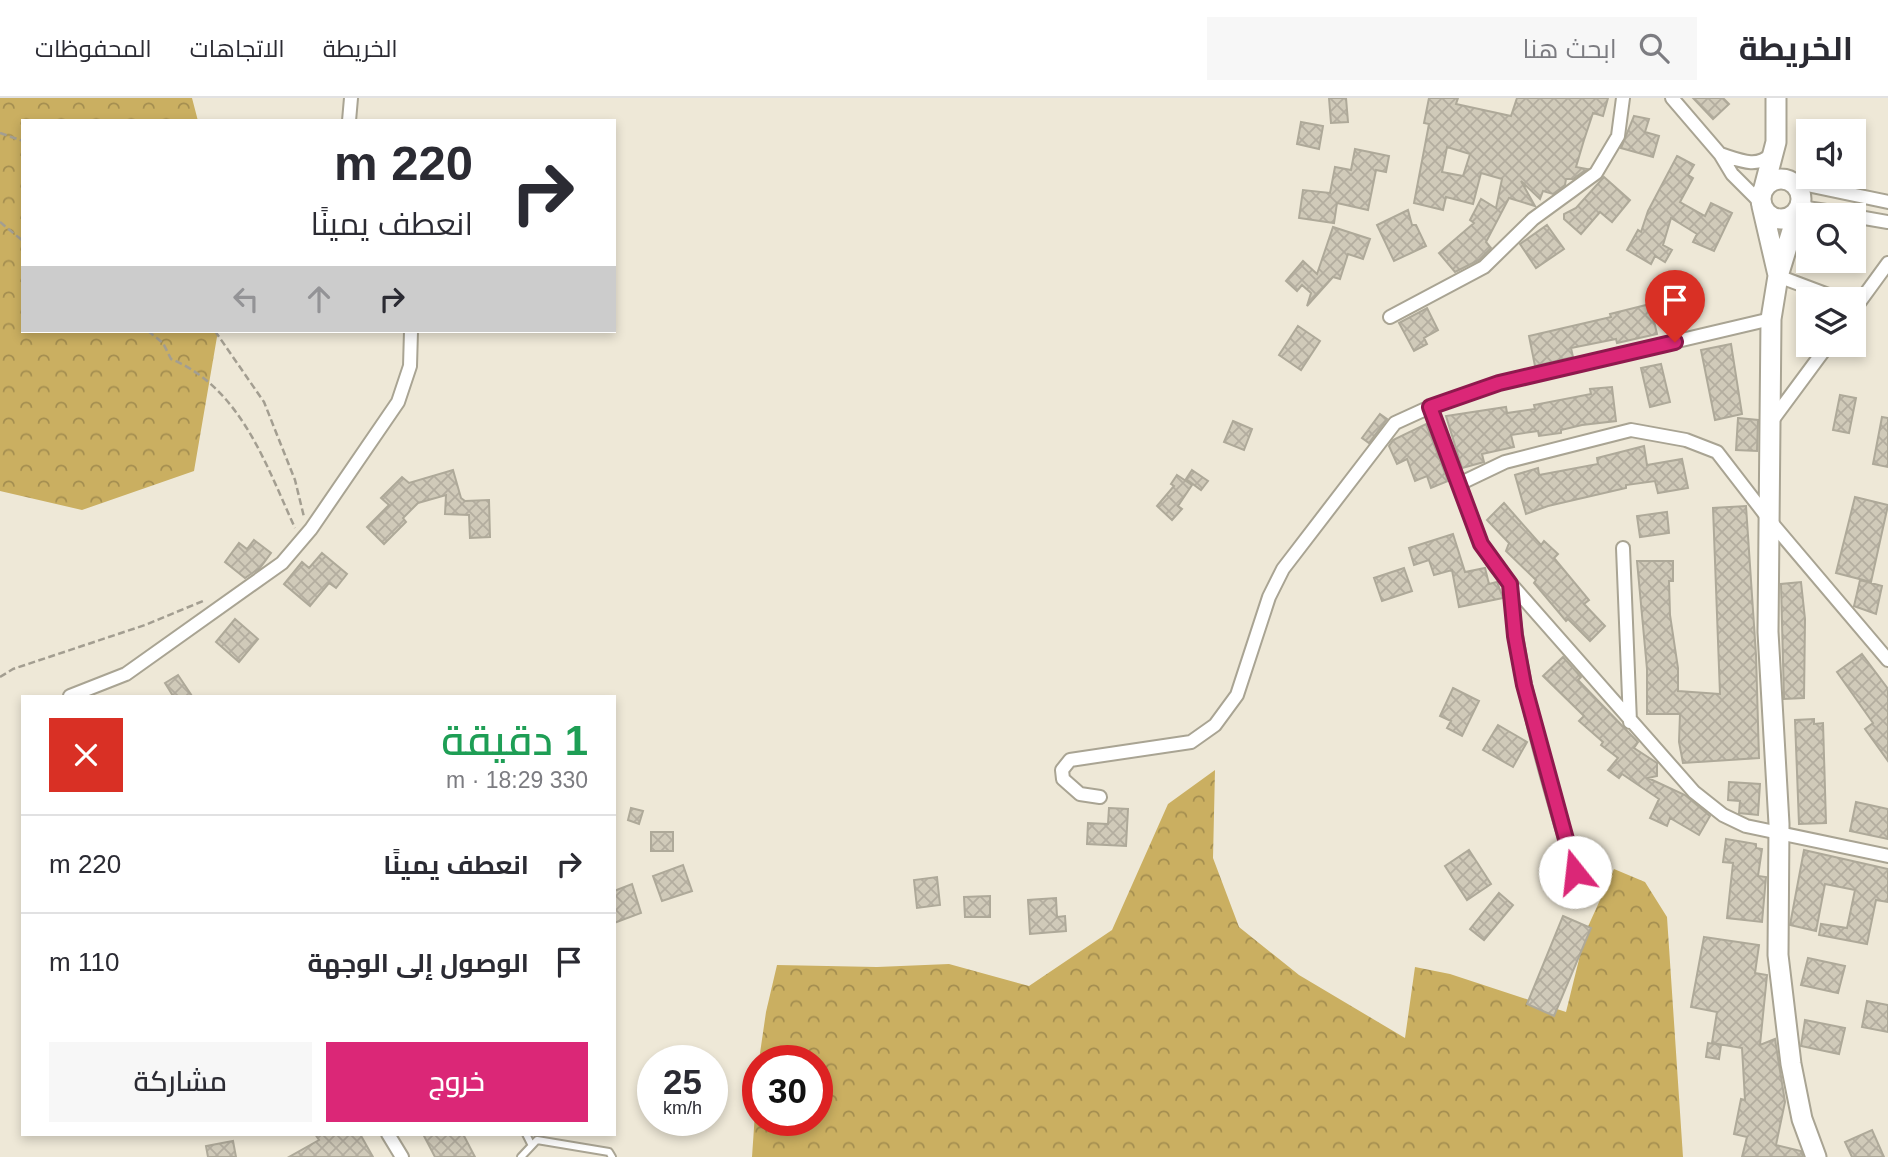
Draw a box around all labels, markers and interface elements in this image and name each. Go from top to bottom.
search box [1207,17,1697,80]
icon: search [1635,29,1673,67]
text: الخريطة [1739,30,1853,67]
text: ابحث هنا [1523,34,1617,64]
text: المحفوظات [35,35,152,62]
text: الاتجاهات [190,35,285,62]
text: الخريطة [323,35,398,62]
map controls [1796,119,1866,357]
button: sound [1796,119,1866,189]
text: 220 m [334,136,473,190]
icon: right [497,147,588,238]
button: search [1796,203,1866,273]
text: انعطف يمينًا [310,206,473,242]
pin [1645,270,1705,342]
icon: left [227,280,265,318]
icon: ahead [300,280,338,318]
icon: right [373,280,411,318]
icon: arrive [1656,281,1694,319]
button: layers [1796,287,1866,357]
text: 1 دقيقة [441,717,588,764]
button: close [49,718,123,792]
text: 330 m · 18:29 [446,767,588,793]
position arrow [1538,835,1612,909]
icon: right [550,845,588,883]
text: 220 m [49,849,121,879]
text: انعطف يمينًا [383,850,529,880]
icon: arrive [550,943,588,981]
text: 110 m [49,947,119,977]
text: الوصول إلى الوجهة [307,948,529,978]
button: مشاركة [49,1042,312,1122]
button: خروج [326,1042,588,1122]
speed limit sign: 30 [742,1045,833,1136]
text: 25 [663,1062,702,1101]
text: km/h [663,1098,702,1118]

